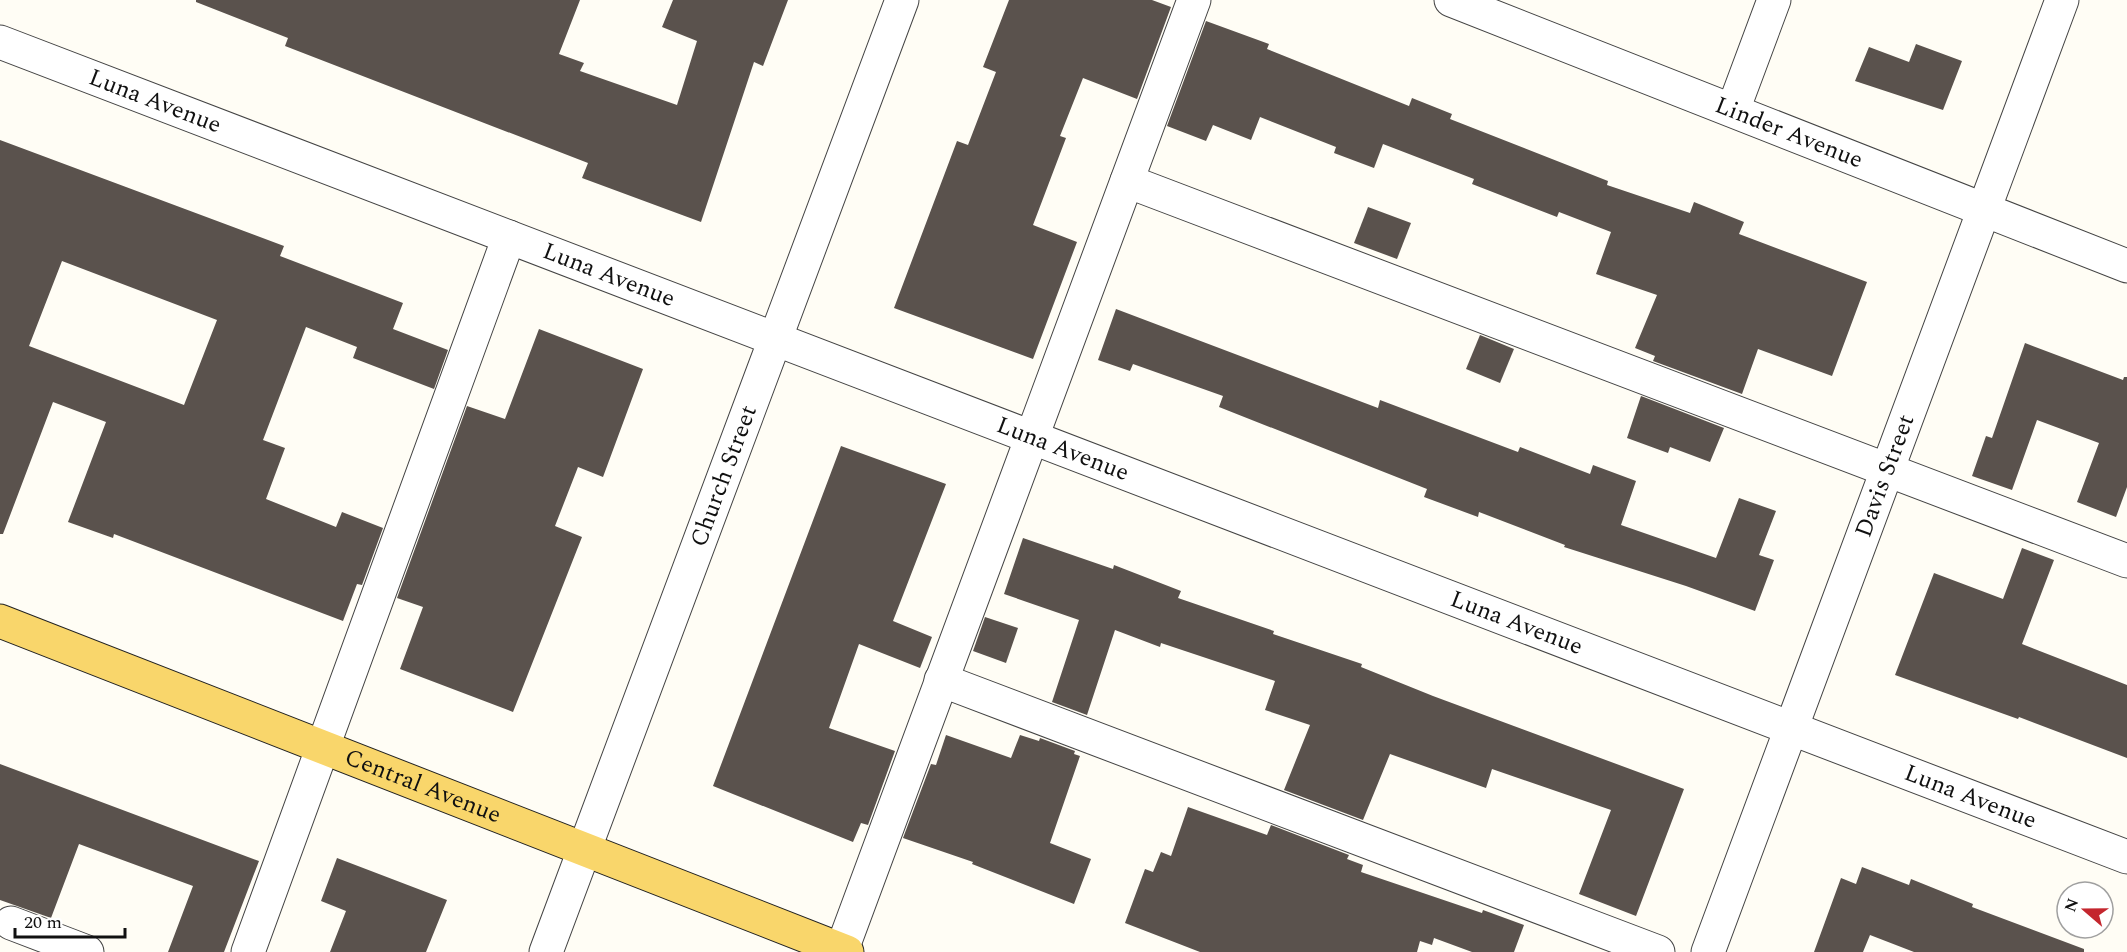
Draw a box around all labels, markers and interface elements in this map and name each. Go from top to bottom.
street label: Luna Avenue [83,60,227,143]
street label: Linder Avenue [1709,88,1868,178]
street label: Luna Avenue [537,234,680,317]
street label: Church Street [681,400,767,552]
street label: Luna Avenue [991,407,1134,491]
street label: Davis Street [1846,409,1924,542]
street label: Luna Avenue [1445,581,1588,665]
street label: Central Avenue [339,739,506,833]
street label: Luna Avenue [1899,755,2042,839]
north arrow [2055,880,2115,940]
text: N [2058,895,2085,915]
scale bar [15,901,124,939]
text: 20 m [24,909,62,936]

